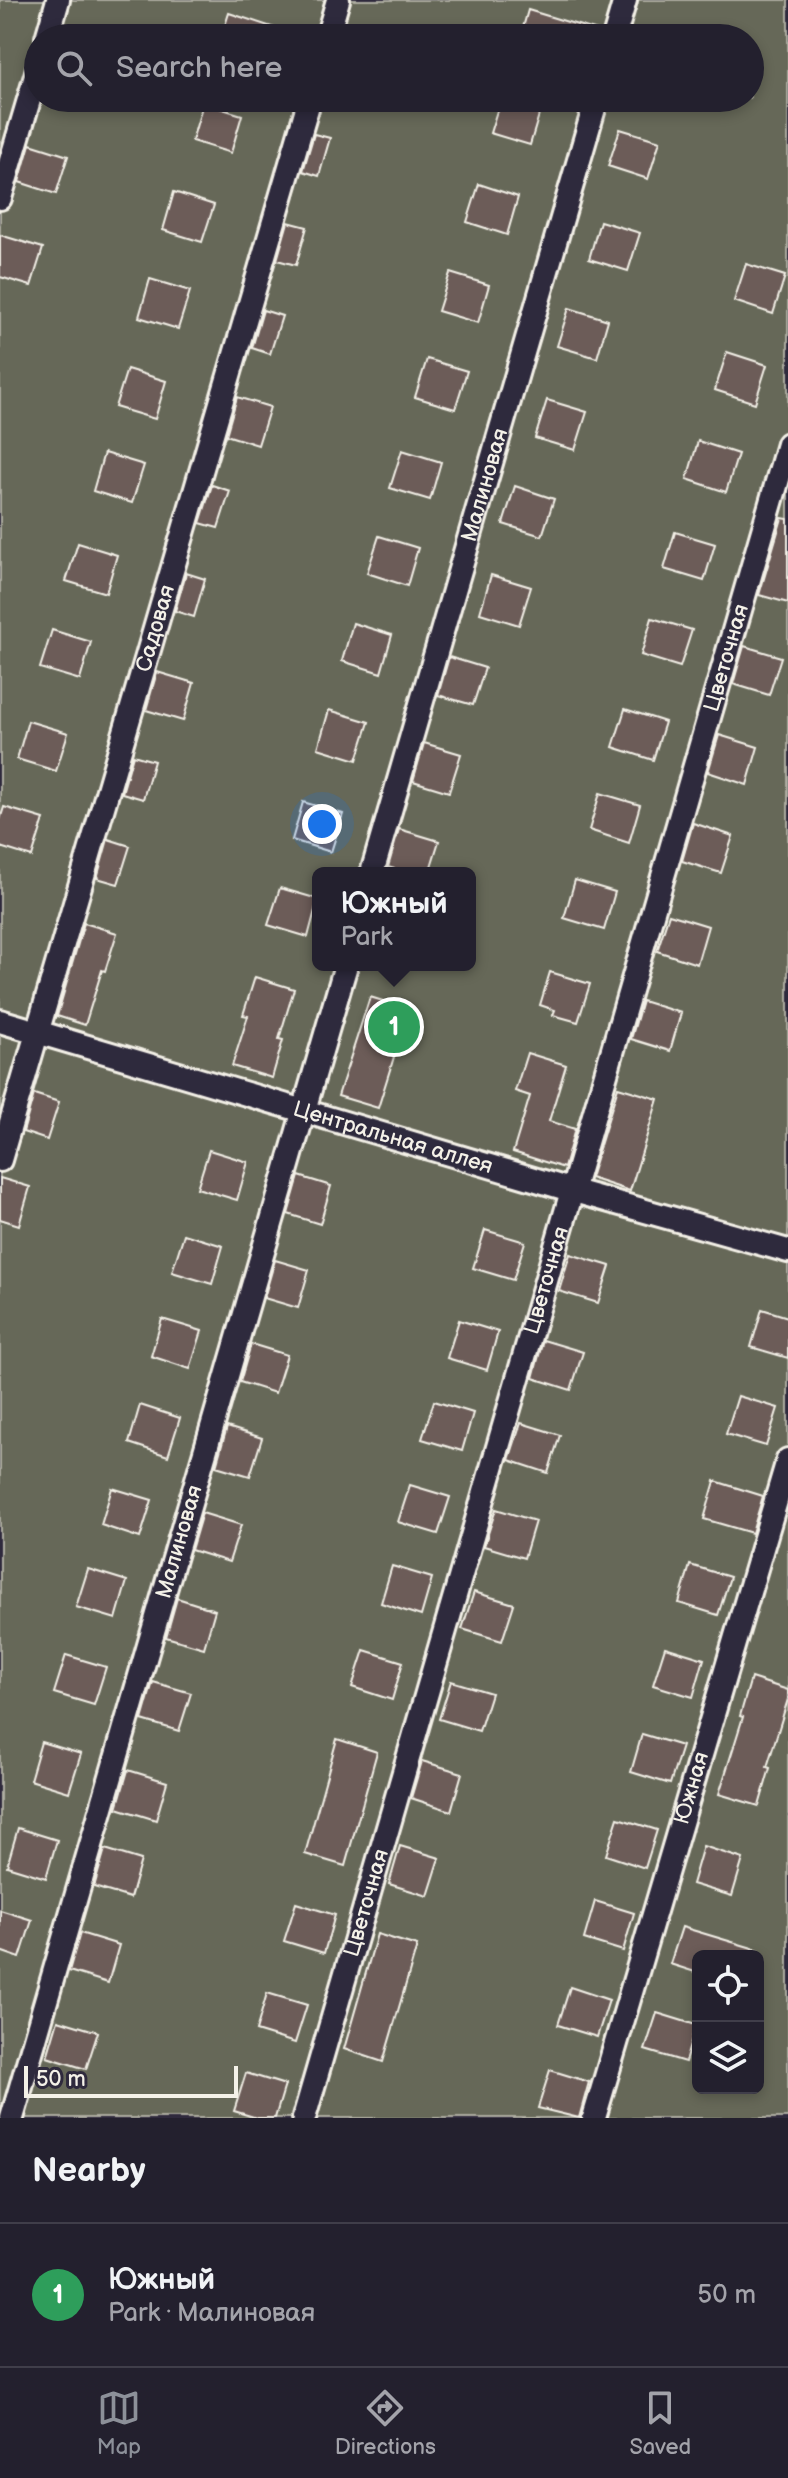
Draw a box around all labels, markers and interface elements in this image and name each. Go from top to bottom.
search box [24,24,764,112]
icon: search [52,46,96,90]
text: Search here [116,50,282,86]
street label: Малиновая [455,425,514,545]
street label: Садовая [130,581,181,675]
street label: Цветочная [698,601,755,715]
your location [302,804,342,844]
popup [312,867,476,971]
text: Южный [340,886,448,922]
text: Park [340,922,393,953]
pin: 1 [368,997,420,1057]
street label: Центральная аллея [290,1095,496,1180]
street label: Цветочная [518,1223,575,1337]
street label: Малиновая [150,1482,208,1602]
street label: Южная [668,1748,715,1828]
street label: Цветочная [338,1846,395,1960]
map controls [692,1950,764,2094]
button: locate [692,1950,764,2022]
button: layers [692,2022,764,2094]
scale bar [24,2062,238,2098]
text: 50 m [36,2066,86,2093]
text: Nearby [32,2150,146,2191]
text: Южный [108,2262,215,2298]
text: 1 [53,2280,63,2311]
text: 50 m [697,2280,756,2311]
text: Park · Малиновая [108,2298,315,2329]
tab: Map [97,2386,141,2461]
tab: Directions [335,2386,436,2461]
tab: Saved [629,2386,691,2461]

